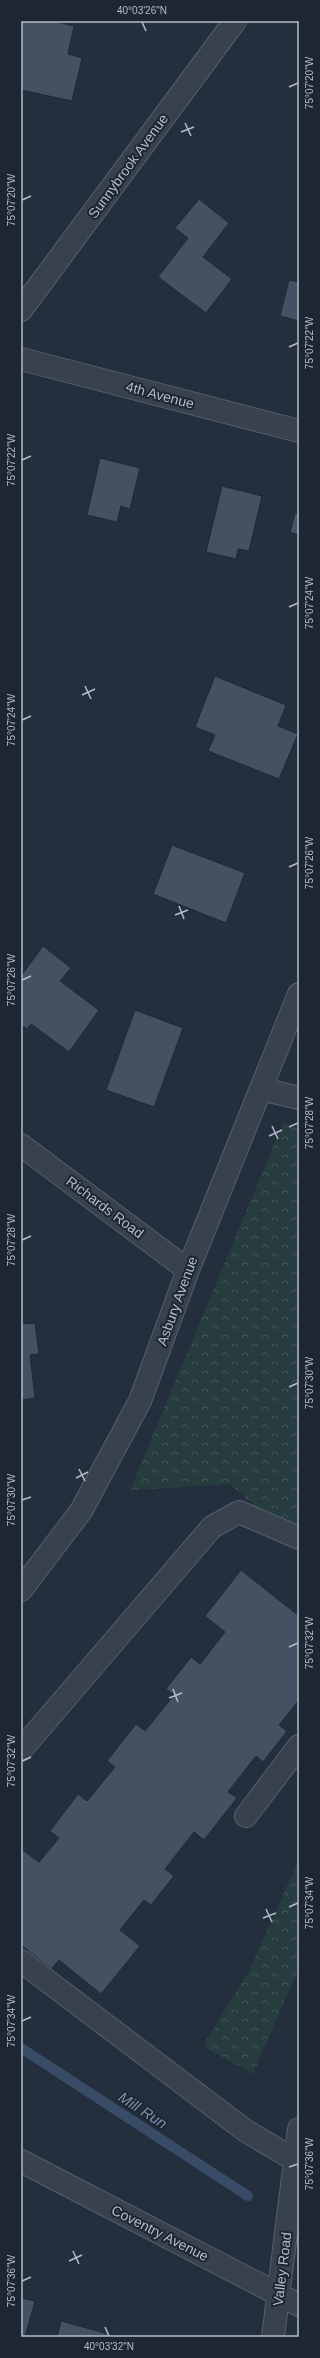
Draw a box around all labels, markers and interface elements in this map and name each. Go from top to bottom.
text: 40°03'26"N [117,5,167,16]
text: 75°07'20"W [304,56,315,109]
street label: Sunnybrook Avenue [85,111,171,221]
text: 75°07'20"W [6,173,17,226]
text: 75°07'22"W [304,316,315,369]
street label: 4th Avenue [124,378,196,412]
text: 75°07'22"W [6,433,17,486]
text: 75°07'24"W [304,576,315,629]
text: 75°07'24"W [6,693,17,746]
text: 75°07'26"W [304,836,315,889]
text: 75°07'26"W [6,953,17,1006]
text: 75°07'28"W [304,1096,315,1149]
street label: Richards Road [63,1173,147,1241]
text: 75°07'28"W [6,1213,17,1266]
street label: Asbury Avenue [153,1254,201,1348]
text: 75°07'30"W [304,1356,315,1409]
text: 75°07'30"W [6,1473,17,1526]
text: 75°07'32"W [304,1616,315,1669]
text: 75°07'32"W [6,1734,17,1787]
text: 75°07'34"W [304,1876,315,1929]
text: 75°07'34"W [6,1994,17,2047]
water label: Mill Run [116,2088,170,2132]
text: 75°07'36"W [304,2137,315,2190]
street label: Coventry Avenue [109,2202,211,2264]
street label: Valley Road [270,2231,294,2307]
text: 75°07'36"W [6,2254,17,2307]
text: 40°03'32"N [84,2341,134,2352]

